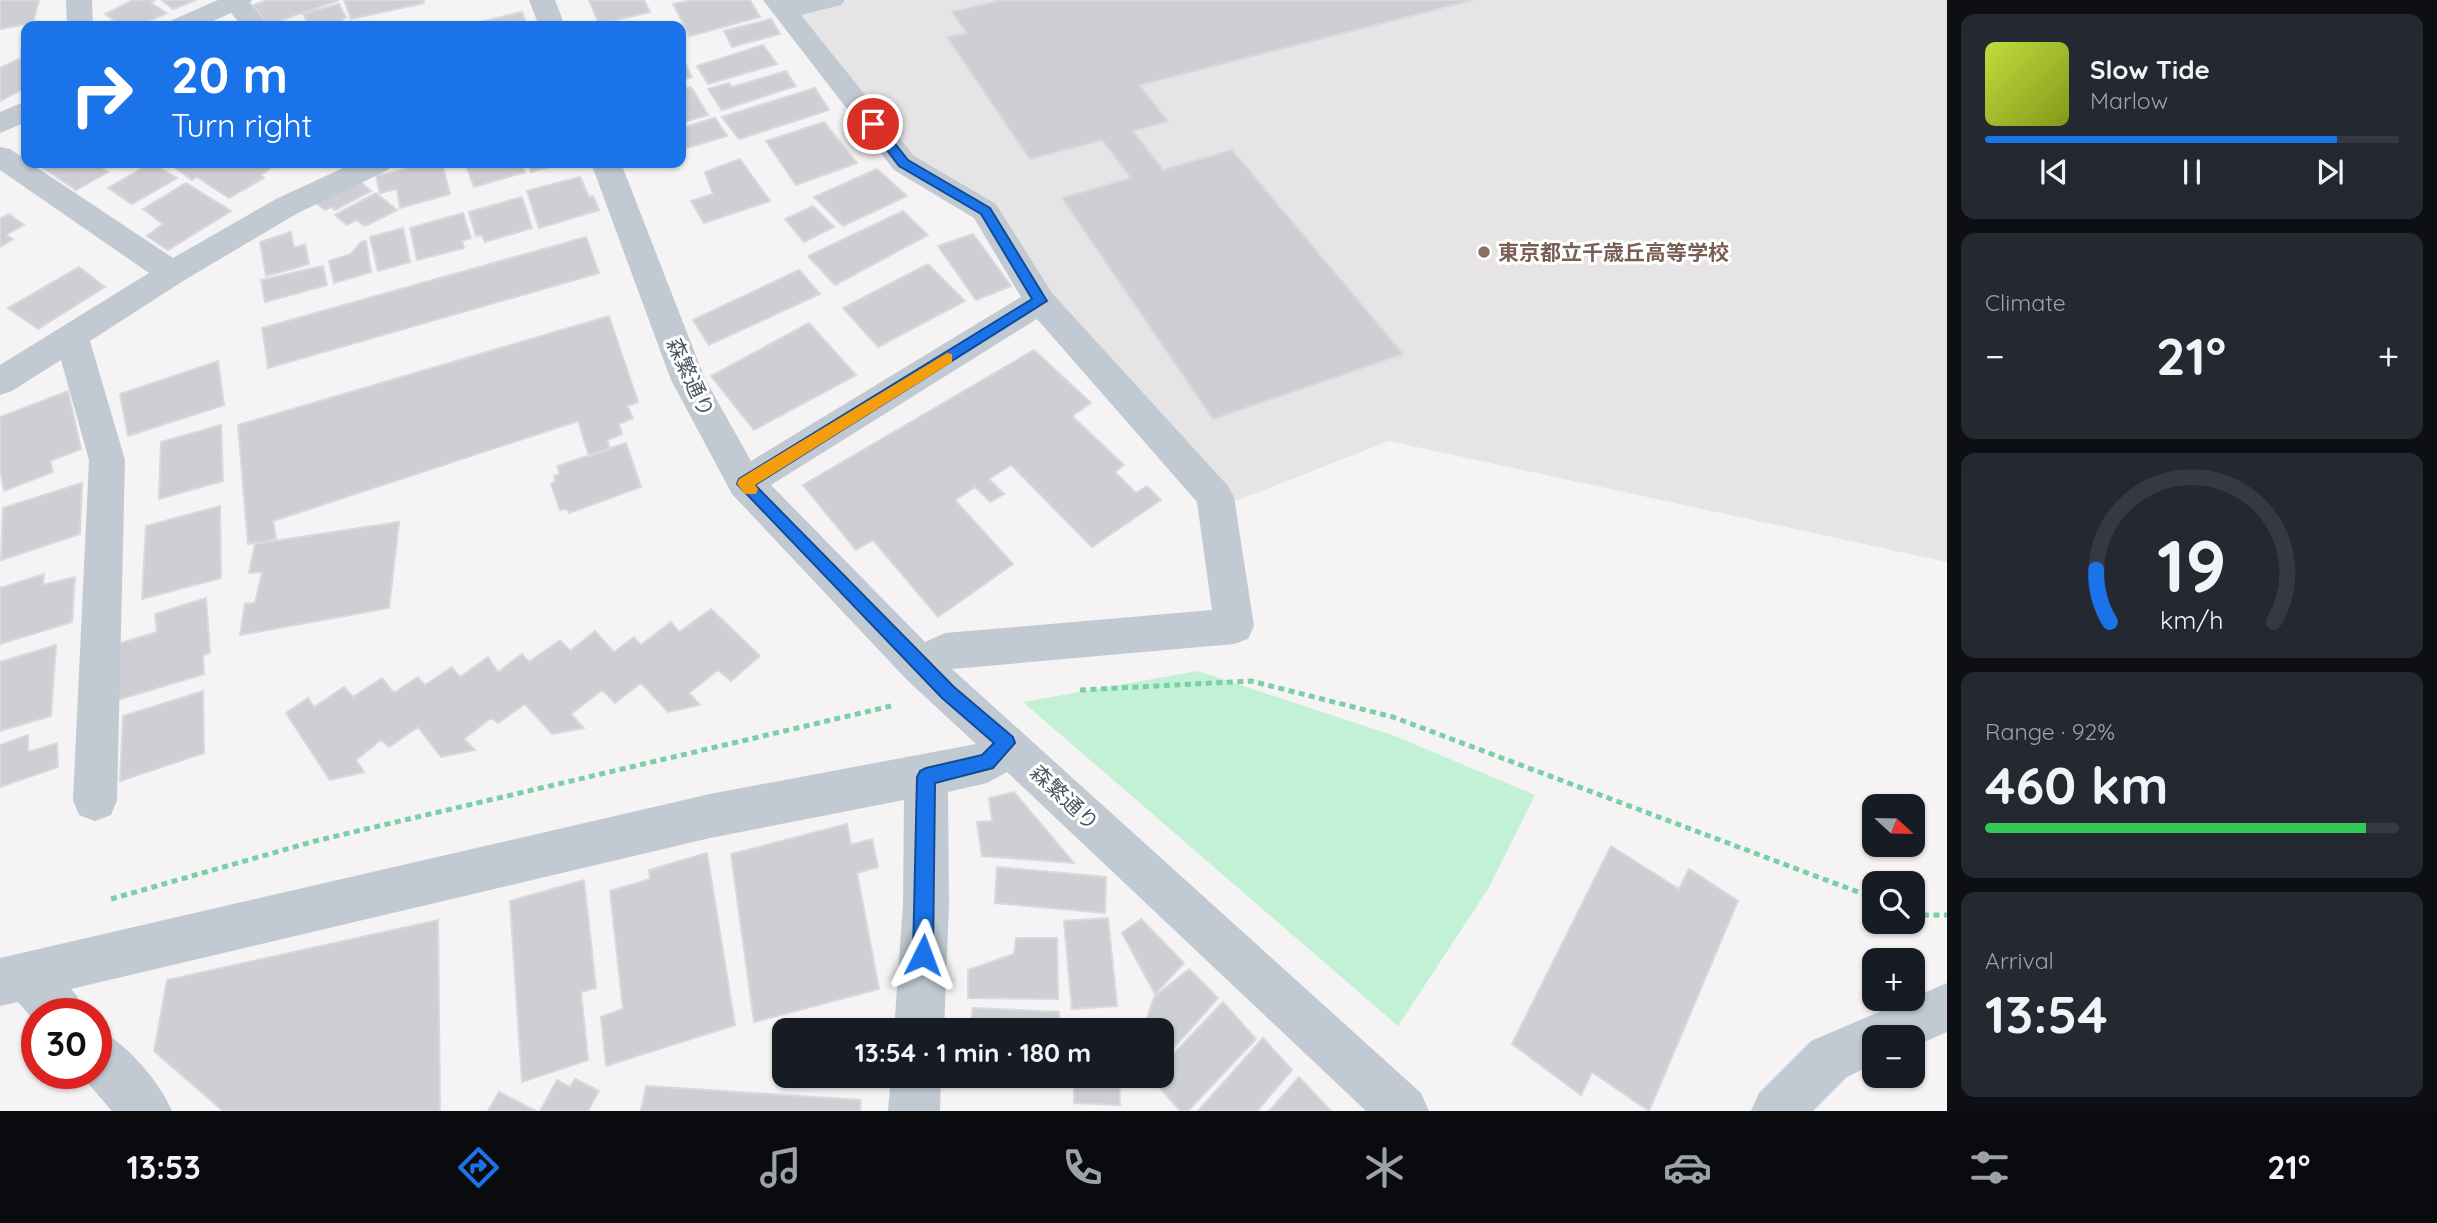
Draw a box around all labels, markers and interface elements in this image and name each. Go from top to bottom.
text: 20 m [171,44,288,105]
icon: right [56,49,147,140]
text: Slow Tide [2090,53,2210,86]
text: Marlow [2090,86,2168,115]
pin [843,94,903,154]
text: Turn right [171,105,312,145]
icon: arrive [854,105,892,143]
icon: previous [2035,153,2073,191]
icon: pause [2173,153,2211,191]
icon: next [2311,153,2349,191]
place label: 東京都立千歳丘高等学校 [1498,239,1729,265]
marker: 東京都立千歳丘高等学校 [1476,244,1492,260]
text: Climate [1985,288,2066,317]
text: 21° [2156,323,2226,388]
text: − [1985,332,2005,380]
text: + [2378,332,2399,380]
street label: 森繁通り [661,333,721,421]
text: 19 [2157,519,2227,610]
text: km/h [2160,603,2224,634]
text: Range · 92% [1985,717,2115,746]
text: 460 km [1985,752,2168,817]
street label: 森繁通り [1025,759,1105,835]
north arrow [1862,794,1925,858]
map controls [1862,794,1925,1088]
button: search [1862,871,1925,934]
position arrow [886,918,960,992]
text: Arrival [1985,946,2054,975]
button: + [1862,948,1925,1011]
text: 13:54 [1985,981,2108,1046]
speed limit sign: 30 [21,998,112,1089]
button: − [1862,1025,1925,1088]
text: 13:54 · 1 min · 180 m [855,1036,1091,1069]
icon: directions [454,1143,503,1192]
icon: music [756,1143,805,1192]
icon: phone [1058,1143,1107,1192]
icon: climate [1360,1143,1409,1192]
icon: car [1663,1143,1712,1192]
icon: filters [1965,1143,2014,1192]
text: 13:53 [127,1147,201,1187]
text: 21° [2267,1147,2310,1187]

